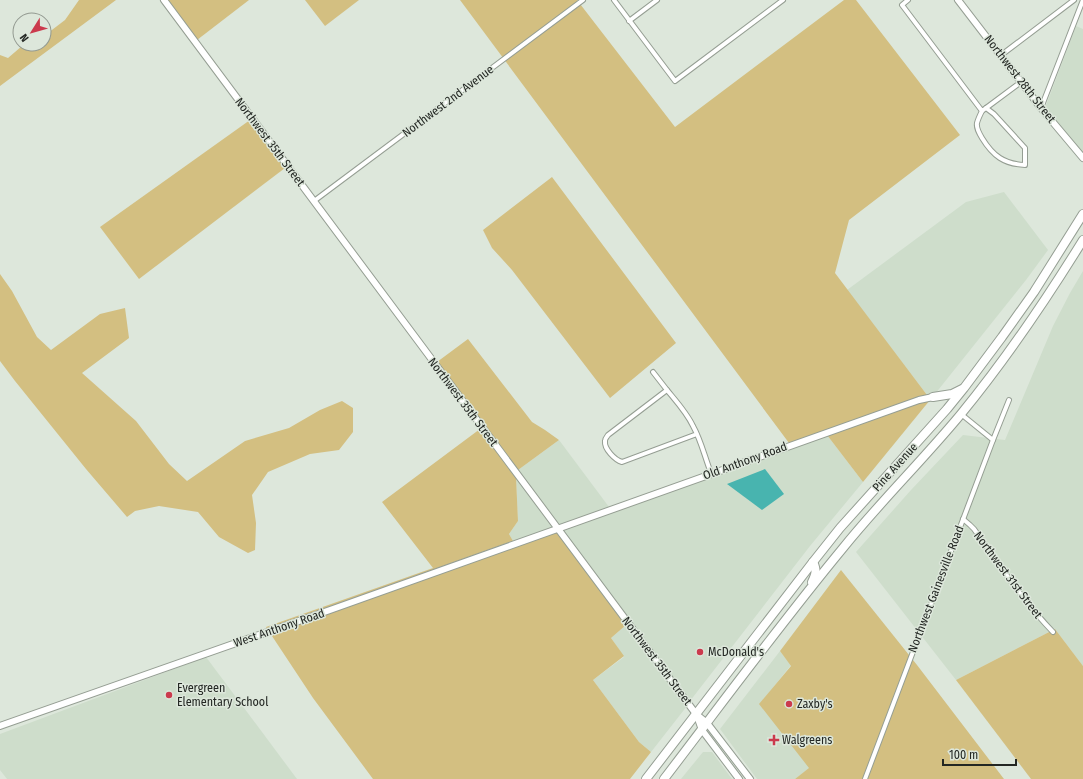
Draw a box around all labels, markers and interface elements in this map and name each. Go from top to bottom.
north arrow [12,12,52,52]
text: N [17,31,32,44]
street label: Northwest 28th Street [981,32,1059,126]
street label: Northwest 2nd Avenue [400,62,496,140]
street label: Northwest 35th Street [232,95,308,189]
street label: Northwest 35th Street [425,355,501,449]
street label: Old Anthony Road [701,439,789,483]
street label: Pine Avenue [870,440,920,494]
street label: Northwest Gainesville Road [905,523,967,655]
street label: Northwest 31st Street [971,529,1045,621]
street label: West Anthony Road [232,606,326,650]
street label: Northwest 35th Street [619,614,695,708]
place label: McDonald's [708,645,764,659]
marker: McDonald's [695,647,705,657]
place label: Evergreen Elementary School [177,681,268,709]
marker: Evergreen Elementary School [164,690,174,700]
place label: Zaxby's [797,697,833,711]
marker: Zaxby's [784,699,794,709]
place label: Walgreens [782,733,832,747]
marker: Walgreens [769,735,779,745]
scale bar [943,741,1016,767]
text: 100 m [949,748,978,762]

